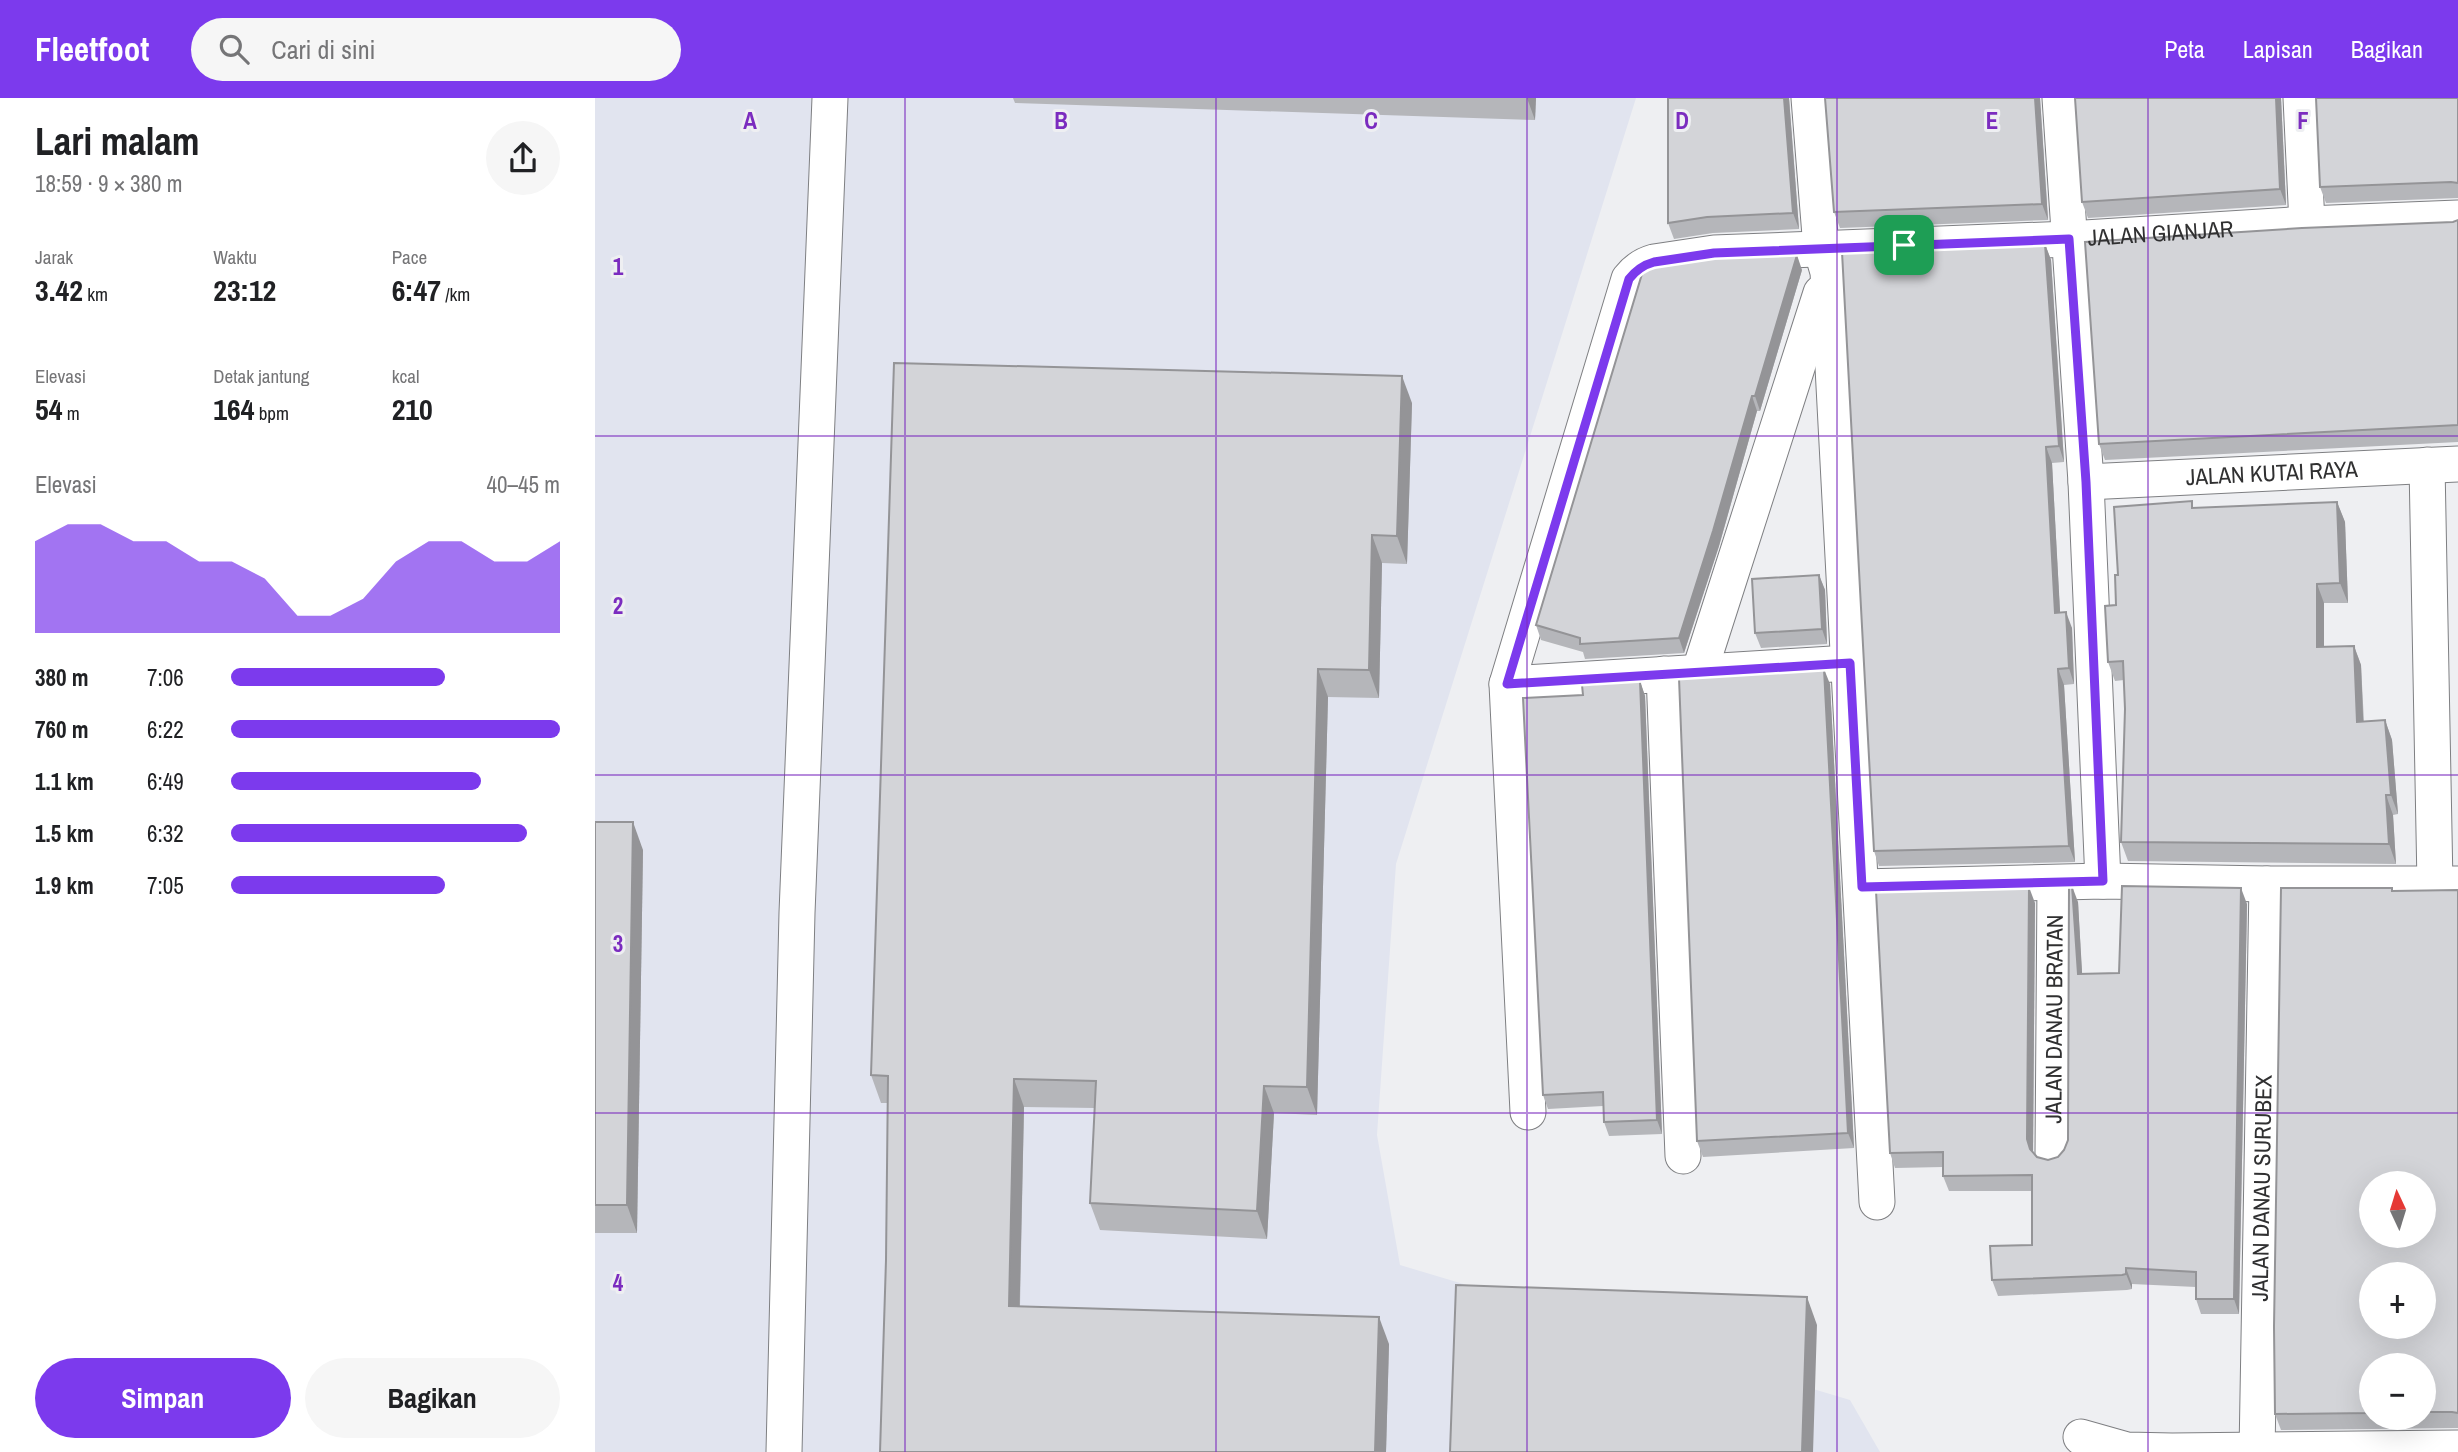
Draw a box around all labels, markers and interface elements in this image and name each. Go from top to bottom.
search box [191,18,681,81]
text: Fleetfoot [35,27,149,71]
icon: search [215,30,253,68]
text: Cari di sini [271,32,376,67]
text: Peta [2164,33,2205,65]
text: Lapisan [2243,33,2313,65]
text: Bagikan [2351,33,2423,65]
text: A [743,105,757,136]
text: B [1054,105,1068,136]
text: C [1364,105,1378,136]
text: D [1675,105,1689,136]
text: E [1986,105,1998,136]
text: F [2297,105,2309,136]
text: Lari malam [35,116,200,167]
button: share [486,121,560,195]
text: 18:59 · 9 × 380 m [35,168,182,199]
street label: JALAN GIANJAR [2087,213,2235,253]
pin [1874,215,1934,275]
icon: arrive [1885,226,1923,264]
text: Jarak [35,244,73,270]
text: Waktu [213,244,257,270]
text: Pace [392,244,427,270]
text: 1 [613,251,624,282]
text: 3.42 [35,270,83,310]
text: 23:12 [213,270,276,310]
text: 6:47 [392,270,441,310]
text: km [83,281,108,307]
text: /km [441,281,470,307]
text: Elevasi [35,363,86,389]
text: Detak jantung [213,363,309,389]
text: kcal [392,363,419,389]
text: 54 [35,389,62,429]
text: 164 [213,389,254,429]
text: 210 [392,389,433,429]
text: m [62,400,80,426]
text: bpm [254,400,289,426]
street label: JALAN KUTAI RAYA [2185,453,2359,492]
text: Elevasi [35,469,97,500]
text: 40–45 m [487,469,560,500]
text: 2 [613,590,623,621]
text: 380 m [35,662,88,693]
text: 7:06 [147,662,184,693]
text: 760 m [35,714,88,745]
text: 6:22 [147,714,184,745]
text: 1.1 km [35,766,94,797]
text: 6:49 [147,766,184,797]
text: 1.5 km [35,818,94,849]
text: 6:32 [147,818,184,849]
text: 1.9 km [35,870,94,901]
text: 7:05 [147,870,184,901]
street label: JALAN DANAU BRATAN [2037,914,2070,1124]
text: 3 [613,928,623,959]
street label: JALAN DANAU SURUBEX [2244,1074,2279,1302]
north arrow [2359,1171,2436,1248]
map controls [2359,1171,2436,1430]
button: + [2359,1262,2436,1339]
text: 4 [613,1267,624,1298]
button: − [2359,1353,2436,1430]
button: Simpan [35,1358,291,1438]
button: Bagikan [305,1358,560,1438]

